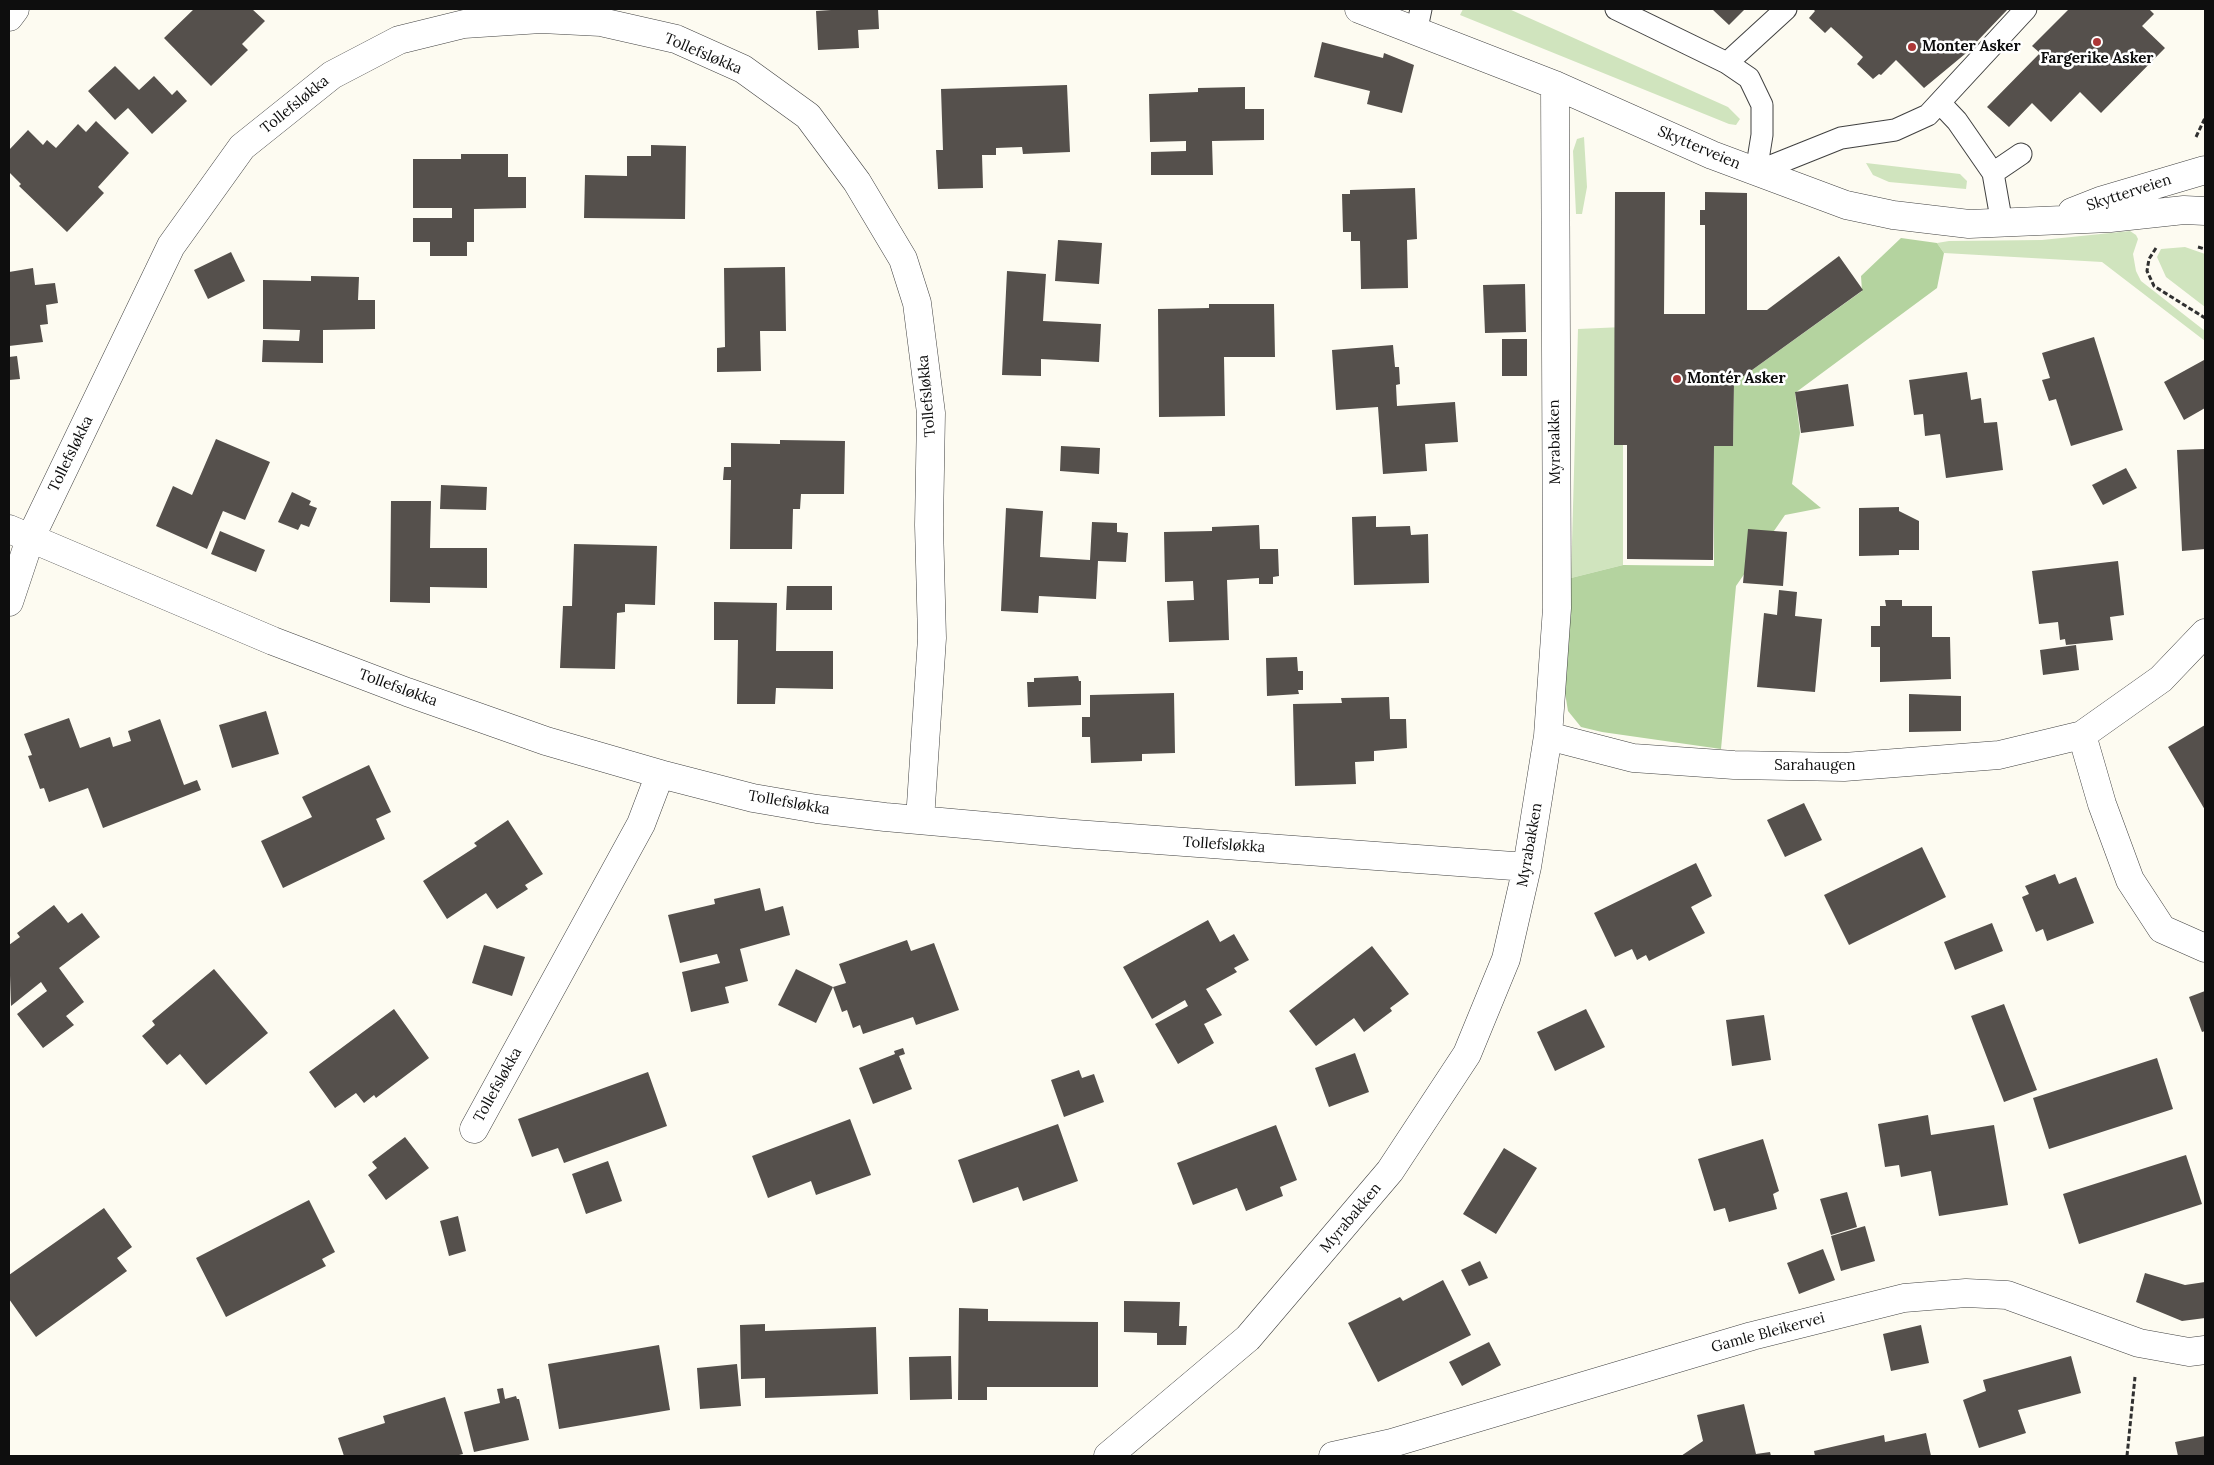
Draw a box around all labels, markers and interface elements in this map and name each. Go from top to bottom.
street label: Tollefsløkka [661,30,745,78]
marker: Fargerike Asker [2091,36,2103,48]
place label: Monter Asker [1922,38,2021,56]
marker: Monter Asker [1906,41,1918,53]
place label: Fargerike Asker [2041,50,2153,68]
street label: Tollefsløkka [257,72,333,138]
street label: Skytterveien [1655,122,1743,174]
street label: Skytterveien [2084,171,2174,215]
street label: Tollefsløkka [914,354,940,438]
place label: Montér Asker [1687,370,1786,388]
marker: Montér Asker [1671,373,1683,385]
street label: Myrabakken [1545,399,1565,485]
street label: Tollefsløkka [45,413,97,495]
street label: Tollefsløkka [356,665,440,711]
street label: Sarahaugen [1774,757,1856,775]
street label: Tollefsløkka [747,787,831,819]
street label: Myrabakken [1514,801,1546,889]
street label: Tollefsløkka [1182,833,1266,857]
street label: Tollefsløkka [470,1044,526,1126]
street label: Myrabakken [1317,1180,1385,1256]
street label: Gamle Bleikervei [1709,1309,1827,1357]

